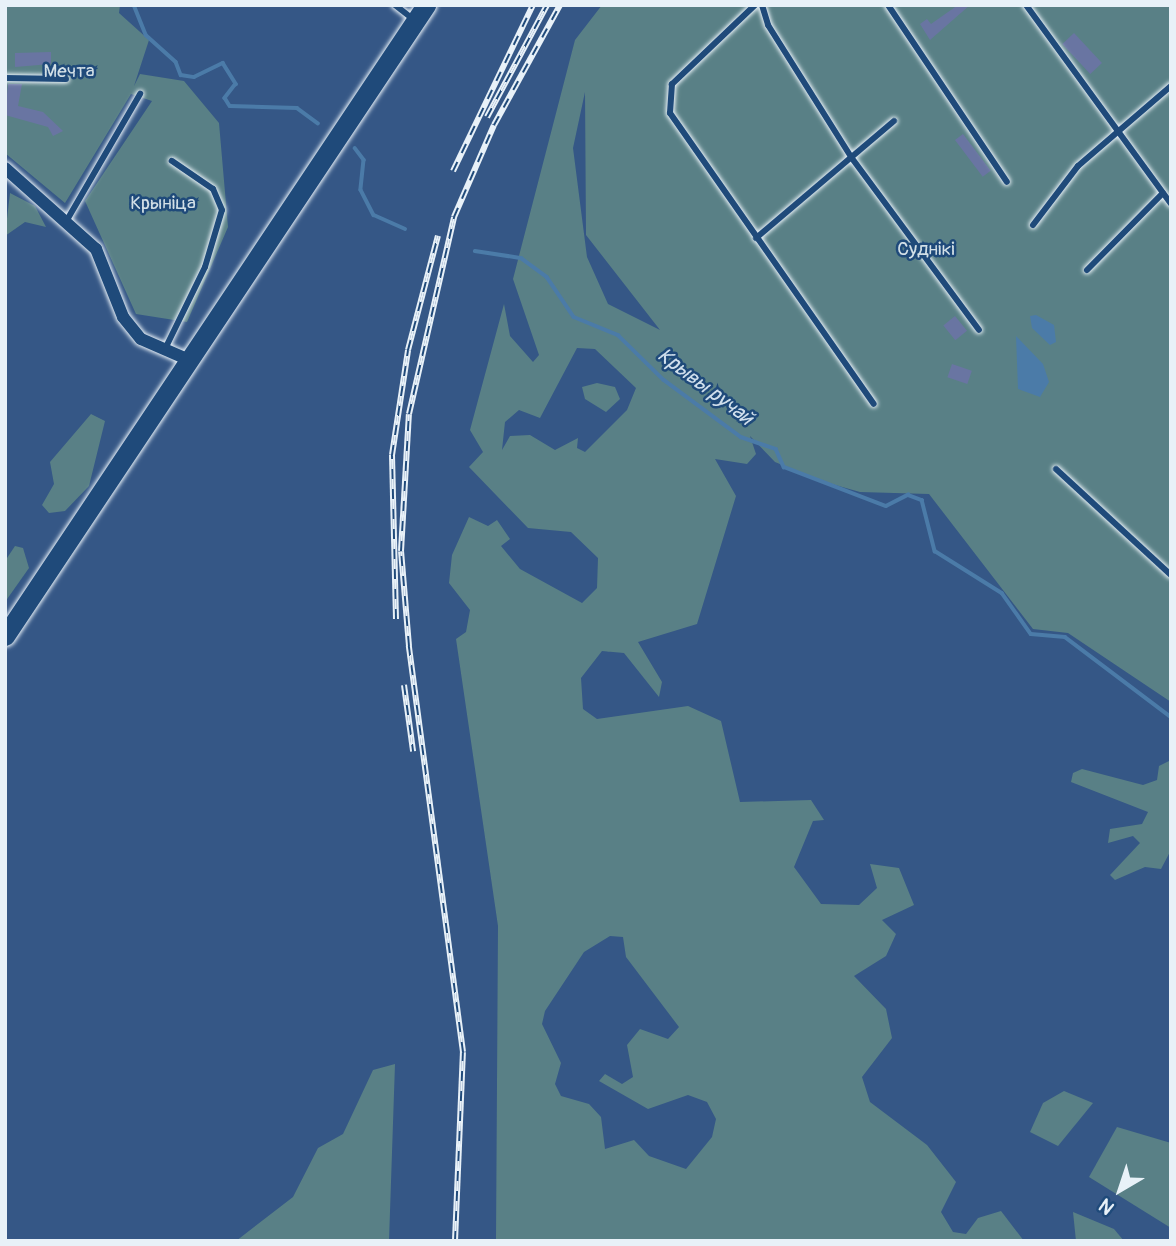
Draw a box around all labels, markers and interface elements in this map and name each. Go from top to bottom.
park label: Мечта [44,61,94,83]
park label: Крыніца [130,193,196,215]
park label: Суднікі [897,239,955,261]
water label: Крывы ручай [652,343,758,431]
north arrow [1085,1155,1155,1225]
text: N [1094,1193,1119,1220]

